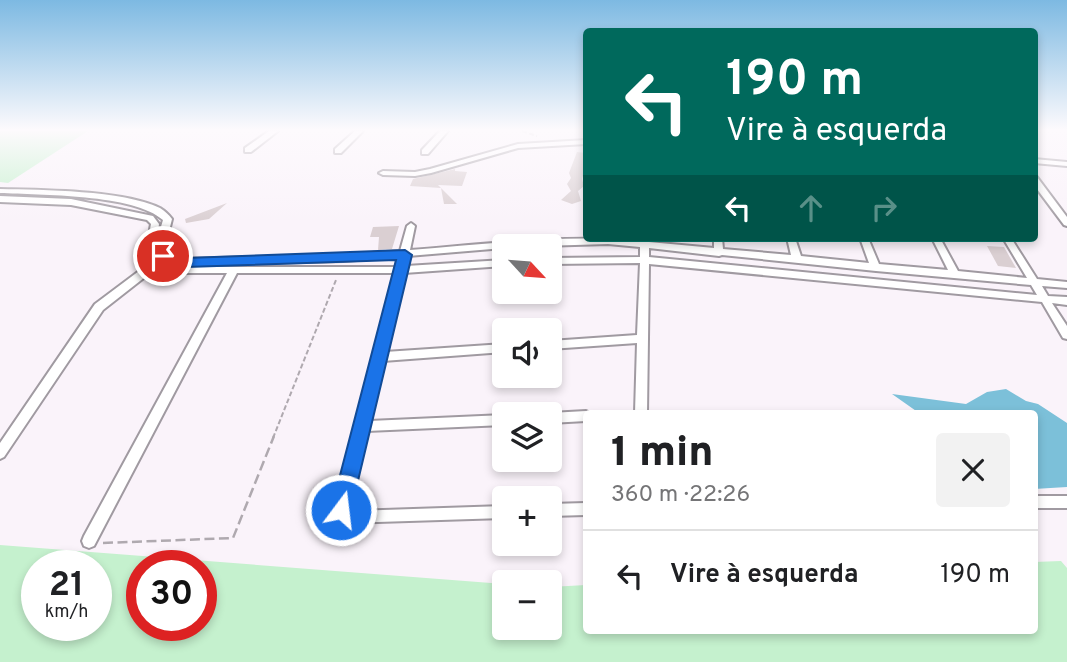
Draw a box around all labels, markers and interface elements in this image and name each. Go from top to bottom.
text: 190 m [726,51,863,113]
icon: left [611,56,702,147]
text: Vire à esquerda [726,112,947,152]
icon: left [719,189,757,227]
icon: ahead [792,189,830,227]
icon: right [865,189,903,227]
pin [133,226,193,286]
north arrow [492,234,562,304]
map controls [492,234,562,640]
icon: arrive [144,237,182,275]
button: sound [492,318,562,388]
button: layers [492,402,562,472]
text: 1 min [611,428,714,481]
button: close [936,433,1010,507]
position arrow [304,473,378,547]
text: 360 m · 22:26 [611,481,750,510]
button: + [492,486,562,556]
speed limit sign: 30 [126,550,217,641]
icon: left [611,557,649,595]
text: Vire à esquerda [670,559,858,592]
text: 190 m [940,559,1010,592]
text: 21 [49,564,84,608]
button: − [492,570,562,640]
text: km/h [45,601,88,624]

